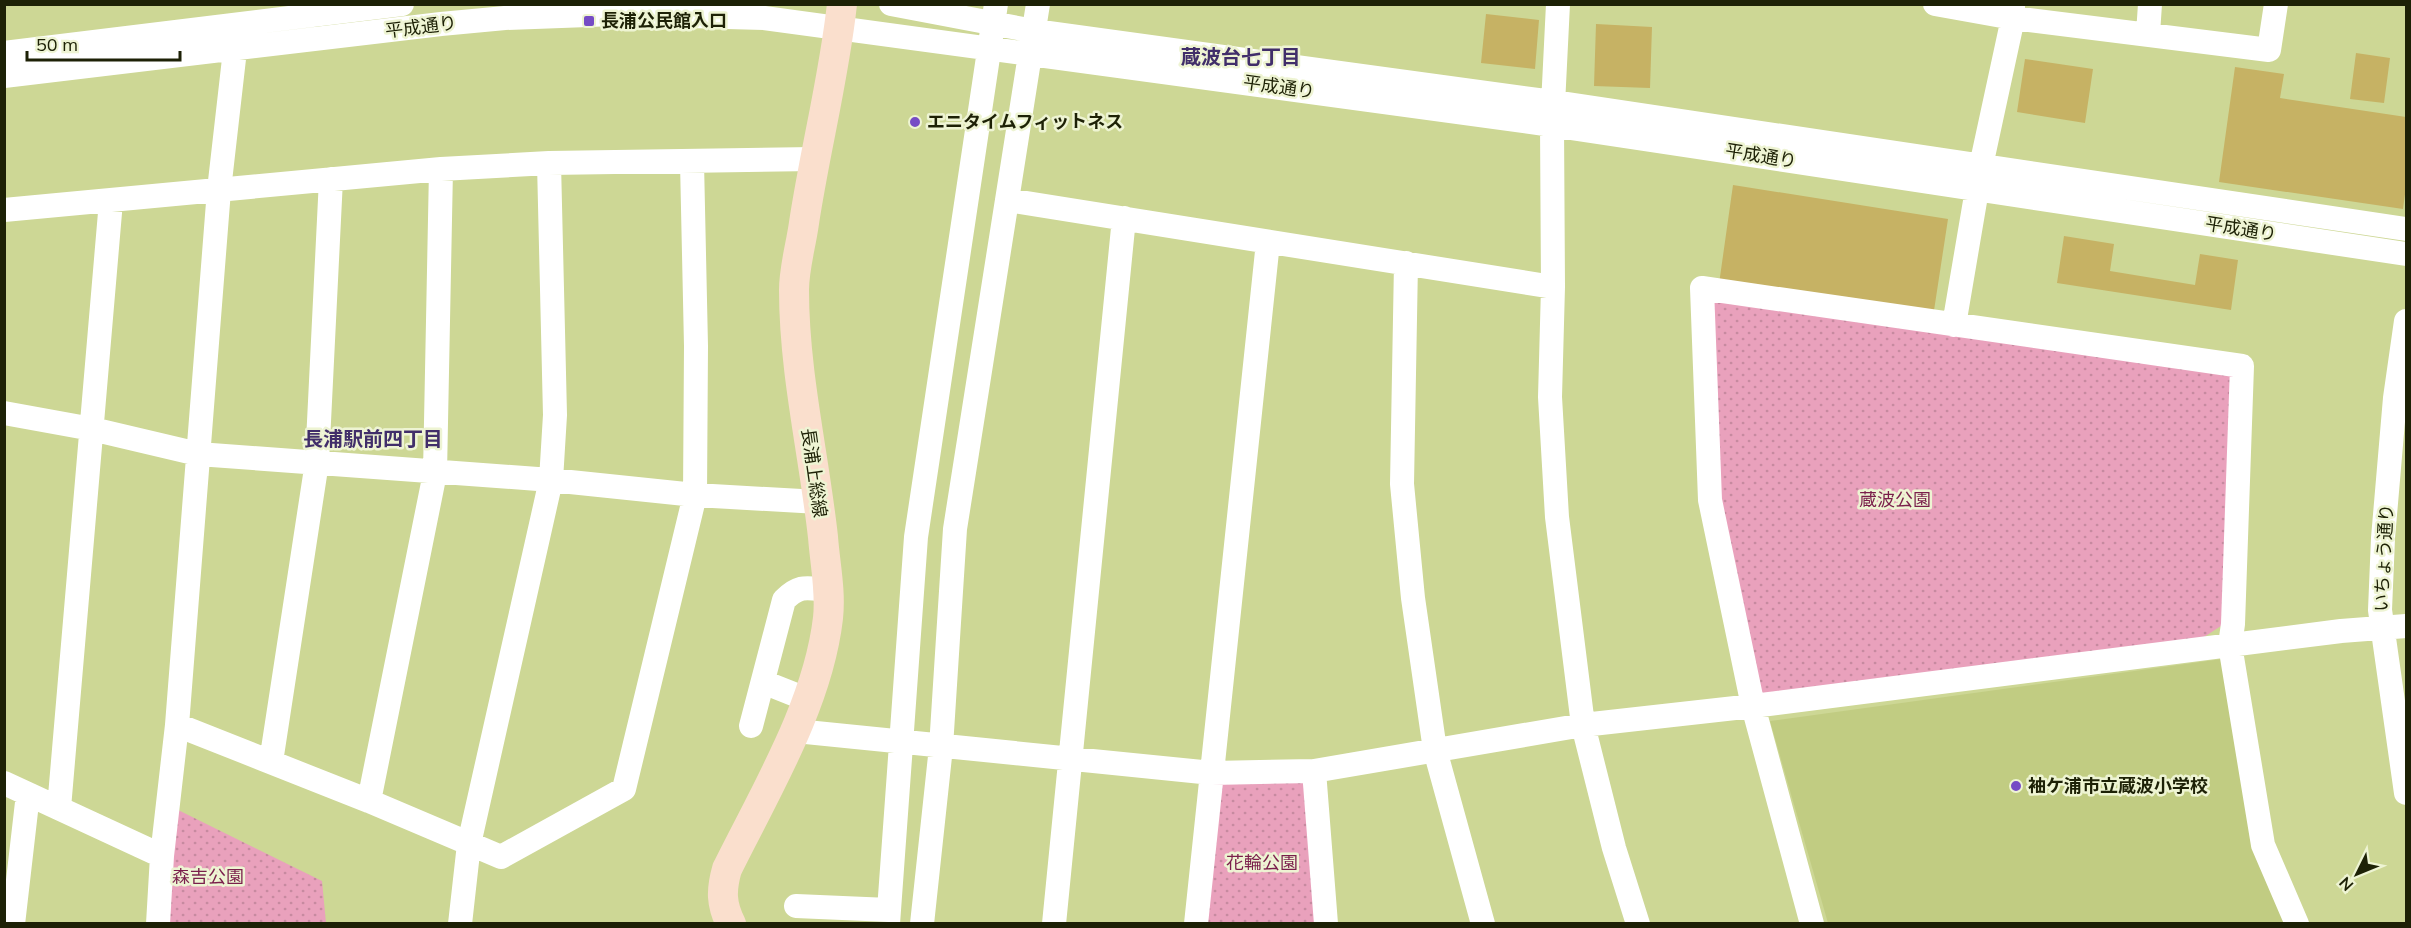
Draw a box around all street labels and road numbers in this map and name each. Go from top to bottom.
street label: 平成通り [384,11,458,42]
street label: 平成通り [1242,70,1316,103]
street label: 平成通り [1724,139,1798,172]
street label: 平成通り [2204,212,2278,245]
street label: 長浦上総線 [797,427,832,519]
street label: いちょう通り [2369,503,2398,613]

